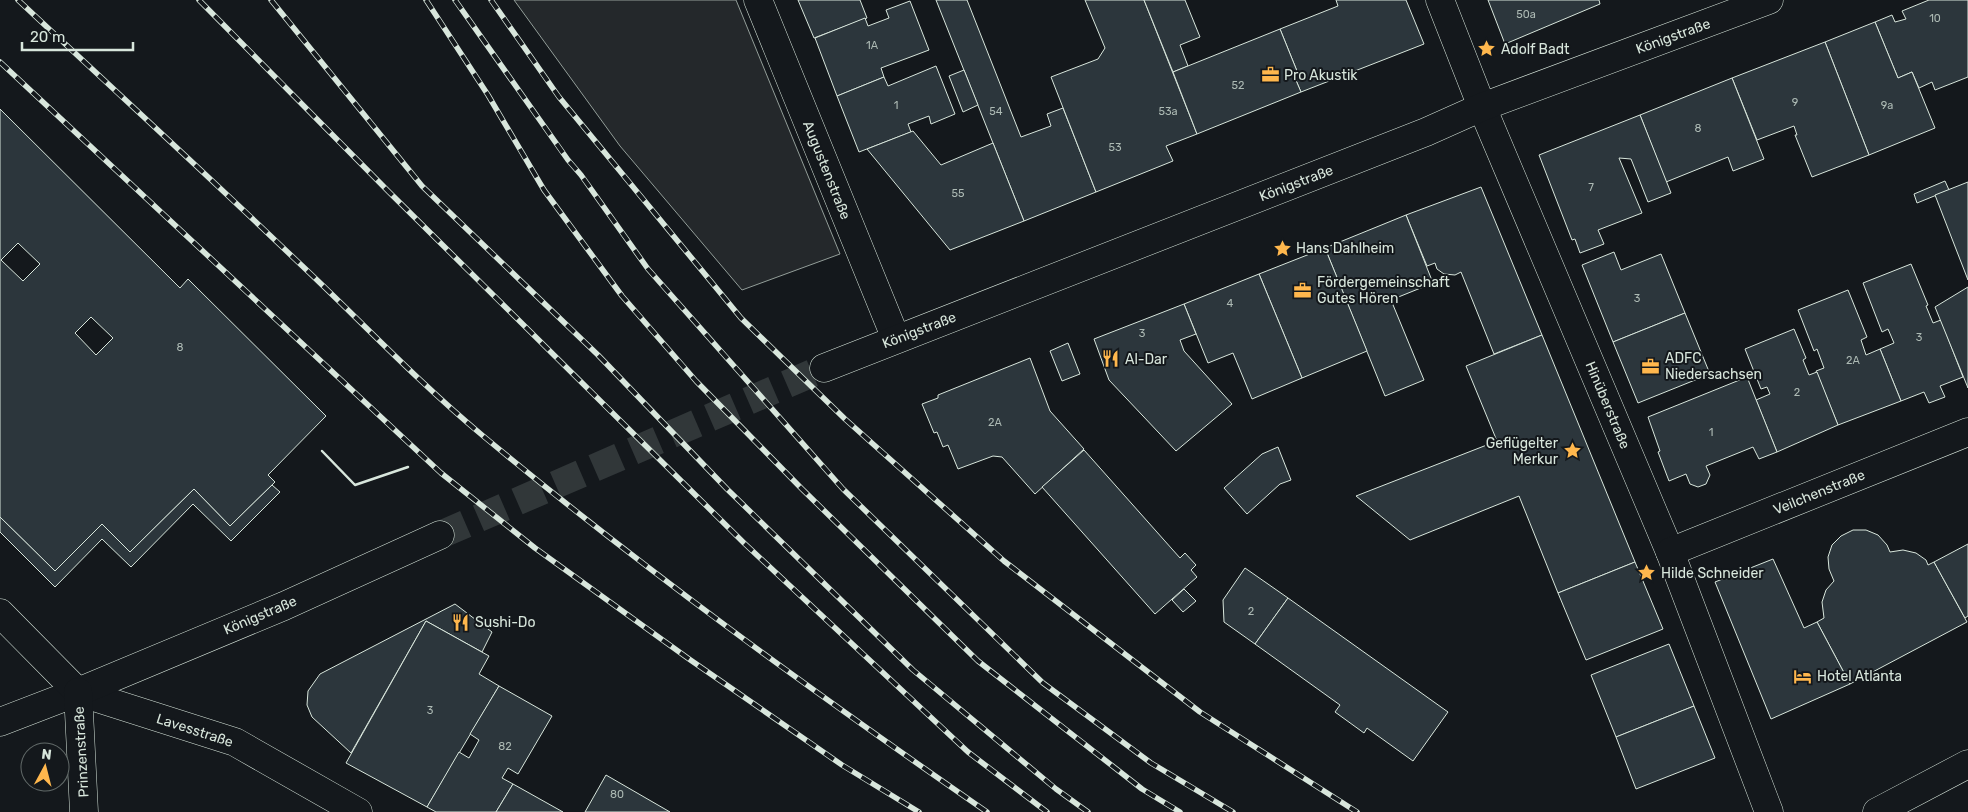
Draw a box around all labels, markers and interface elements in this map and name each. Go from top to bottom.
house number: 50a [1516,8,1536,21]
house number: 10 [1929,12,1941,25]
street label: Königstraße [1634,15,1713,58]
scale bar [22,20,134,52]
text: 20 m [30,28,65,46]
house number: 1A [866,39,879,52]
place icon: Adolf Badt [1477,39,1497,59]
place label: Adolf Badt [1501,41,1570,58]
office icon: Pro Akustik [1260,65,1280,85]
place label: Pro Akustik [1284,67,1358,84]
house number: 52 [1232,79,1245,92]
house number: 9 [1792,96,1798,109]
house number: 1 [894,99,898,112]
house number: 9a [1881,99,1893,112]
house number: 54 [989,105,1003,118]
house number: 53a [1158,105,1178,118]
street label: Augustenstraße [799,118,854,222]
house number: 8 [1695,122,1702,135]
house number: 53 [1108,141,1122,154]
street label: Königstraße [1257,162,1336,205]
house number: 7 [1588,181,1594,194]
house number: 55 [951,187,965,200]
place icon: Hans Dahlheim [1272,238,1292,258]
place label: Hans Dahlheim [1296,240,1394,257]
place label: Fördergemeinschaft Gutes Hören [1317,274,1450,307]
office icon: Fördergemeinschaft Gutes Hören [1293,280,1313,300]
house number: 3 [1634,292,1641,305]
house number: 4 [1227,297,1234,310]
street label: Königstraße [880,309,959,352]
house number: 3 [1139,327,1146,340]
house number: 3 [1916,331,1923,344]
house number: 8 [177,341,184,354]
restaurant icon: Al-Dar [1101,349,1121,369]
place label: ADFC Niedersachsen [1665,350,1762,383]
place label: Al-Dar [1125,351,1168,368]
house number: 2A [1846,354,1861,367]
office icon: ADFC Niedersachsen [1641,356,1661,376]
street label: Hinüberstraße [1581,359,1634,452]
house number: 2 [1794,386,1800,399]
house number: 2A [988,416,1003,429]
house number: 1 [1709,426,1713,439]
place label: Geflügelter Merkur [1486,435,1559,468]
place icon: Geflügelter Merkur [1562,441,1582,461]
street label: Veilchenstraße [1771,466,1868,519]
place icon: Hilde Schneider [1637,563,1657,583]
place label: Hilde Schneider [1661,565,1764,582]
street label: Königstraße [221,592,300,639]
house number: 2 [1248,605,1254,618]
restaurant icon: Sushi-Do [451,612,471,632]
place label: Sushi-Do [475,614,536,631]
hotel icon: Hotel Atlanta [1793,666,1813,686]
place label: Hotel Atlanta [1817,668,1902,685]
house number: 3 [427,704,434,717]
street label: Prinzenstraße [71,706,92,798]
street label: Lavesstraße [154,710,235,751]
house number: 82 [498,740,512,753]
north arrow [20,742,70,792]
text: N [40,746,53,764]
house number: 80 [610,788,624,801]

